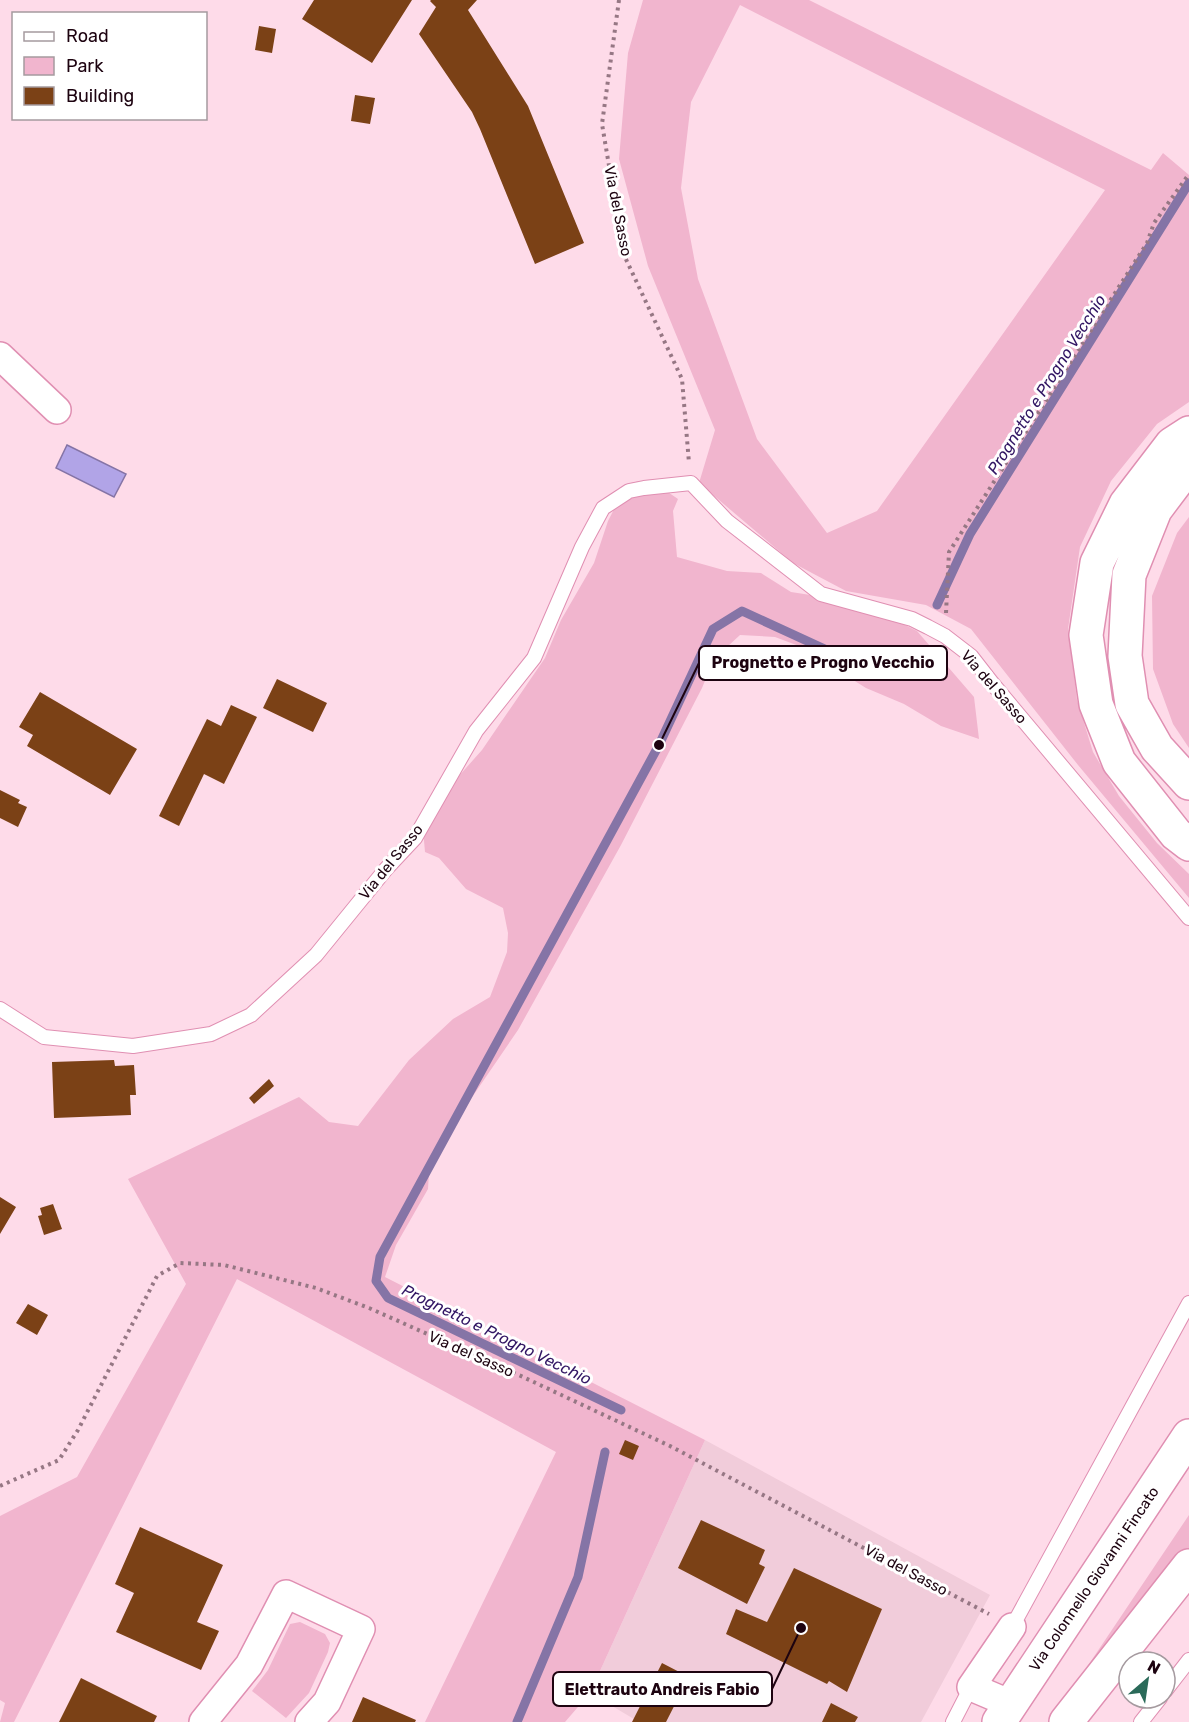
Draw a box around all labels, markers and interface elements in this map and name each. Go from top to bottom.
legend [12,12,207,120]
text: Road [66,25,109,47]
text: Park [66,55,104,77]
text: Building [66,85,134,107]
street label: Via del Sasso [600,164,636,258]
water label: Prognetto e Progno Vecchio [983,291,1110,478]
callout: Prognetto e Progno Vecchio [699,646,947,680]
street label: Via del Sasso [957,647,1031,727]
text: Prognetto e Progno Vecchio [711,653,935,672]
street label: Via del Sasso [355,821,427,903]
water label: Prognetto e Progno Vecchio [399,1280,595,1389]
street label: Via del Sasso [426,1327,516,1381]
street label: Via Colonnello Giovanni Fincato [1025,1483,1163,1675]
street label: Via del Sasso [861,1541,951,1599]
north arrow [1117,1650,1177,1710]
text: N [1144,1656,1164,1678]
callout: Elettrauto Andreis Fabio [553,1672,772,1706]
text: Elettrauto Andreis Fabio [564,1680,760,1699]

